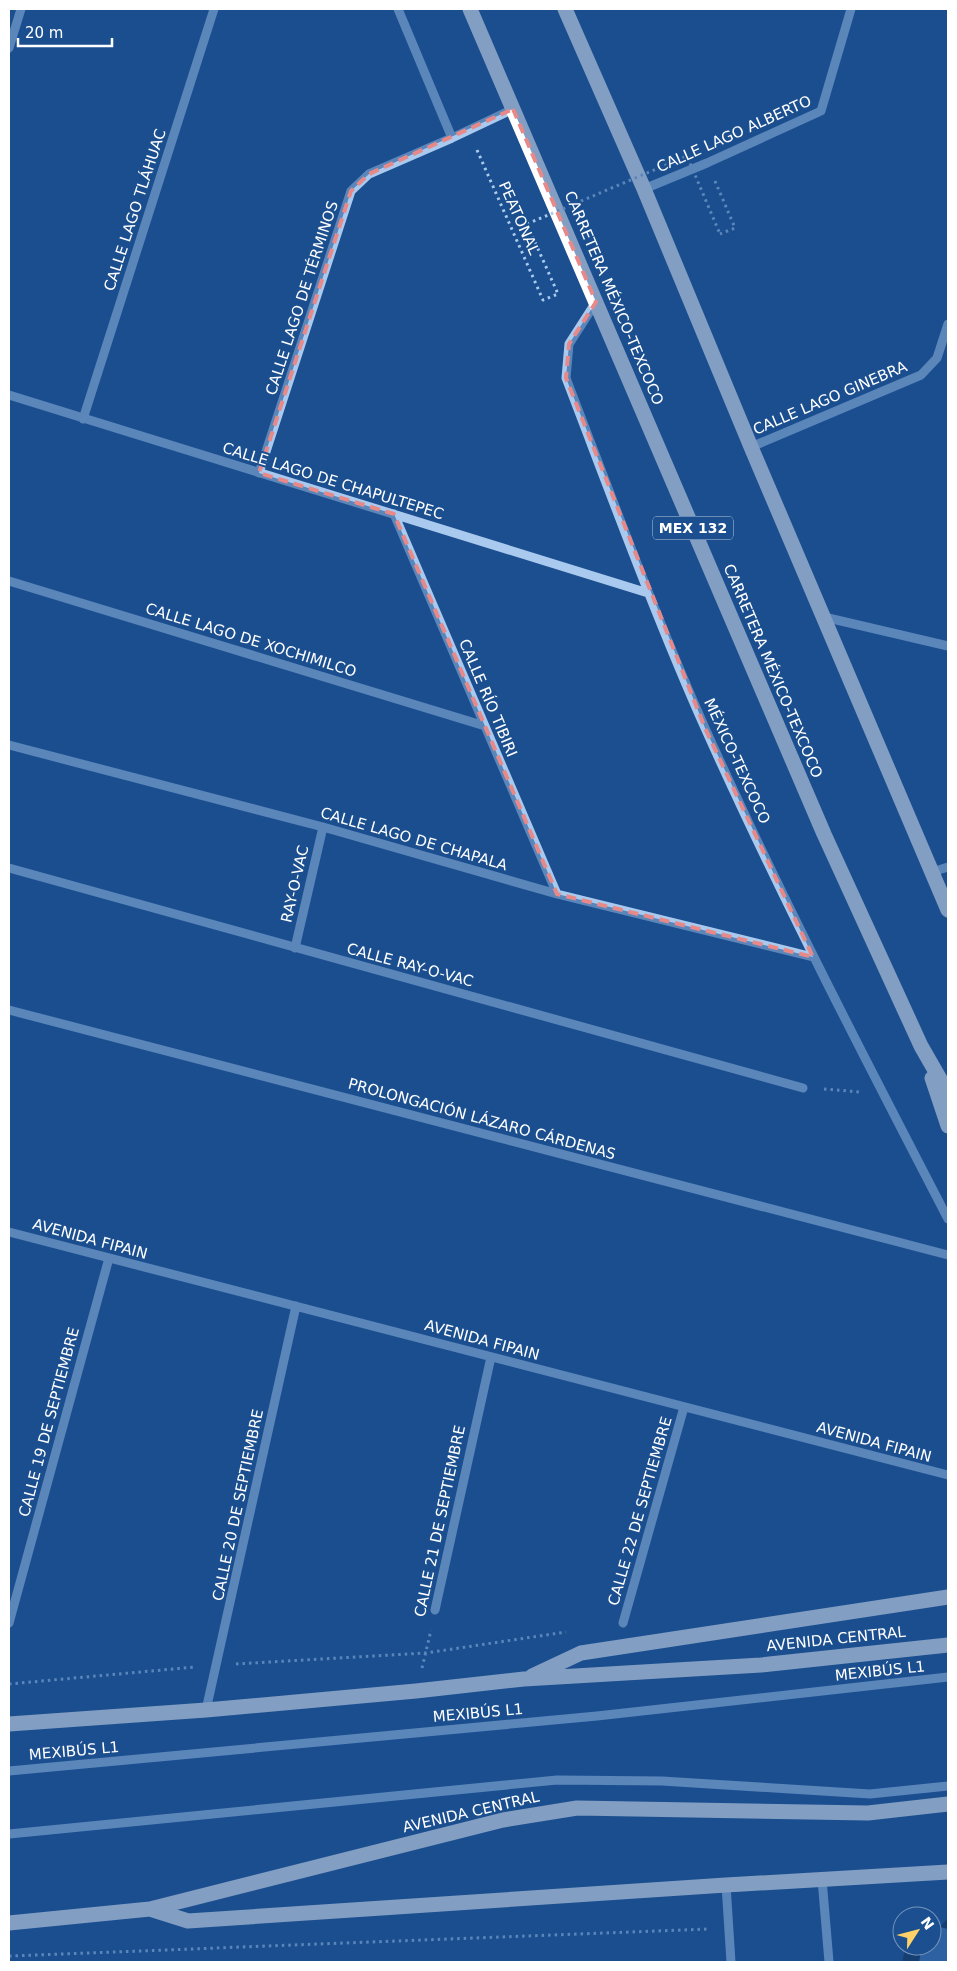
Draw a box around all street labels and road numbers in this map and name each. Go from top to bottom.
street label: CALLE LAGO ALBERTO [654,92,814,176]
street label: CALLE LAGO TLÁHUAC [99,126,170,293]
street label: PEATONAL [495,179,543,258]
street label: CARRETERA MÉXICO-TEXCOCO [561,188,668,408]
street label: CALLE LAGO DE TÉRMINOS [261,198,342,397]
street label: CALLE LAGO GINEBRA [750,357,910,439]
street label: CALLE LAGO DE CHAPULTEPEC [220,439,446,523]
road number: MEX 132 [653,516,733,540]
street label: CARRETERA MÉXICO-TEXCOCO [720,561,826,781]
street label: CALLE LAGO DE XOCHIMILCO [143,599,359,681]
street label: CALLE RÍO TIBIRI [455,636,522,760]
street label: MÉXICO-TEXCOCO [700,695,774,827]
street label: CALLE LAGO DE CHAPALA [318,804,510,875]
street label: RAY-O-VAC [277,844,313,924]
street label: CALLE RAY-O-VAC [345,939,475,991]
street label: PROLONGACIÓN LÁZARO CÁRDENAS [346,1074,618,1163]
street label: AVENIDA FIPAIN [31,1215,149,1263]
street label: AVENIDA FIPAIN [423,1316,541,1364]
street label: CALLE 19 DE SEPTIEMBRE [15,1325,83,1519]
street label: CALLE 20 DE SEPTIEMBRE [209,1407,267,1603]
street label: CALLE 22 DE SEPTIEMBRE [604,1415,676,1607]
street label: AVENIDA FIPAIN [815,1418,933,1466]
street label: CALLE 21 DE SEPTIEMBRE [411,1423,469,1619]
street label: AVENIDA CENTRAL [766,1623,907,1655]
street label: MEXIBÚS L1 [834,1656,926,1685]
street label: MEXIBÚS L1 [432,1699,524,1726]
street label: MEXIBÚS L1 [28,1737,120,1764]
street label: AVENIDA CENTRAL [401,1787,542,1836]

